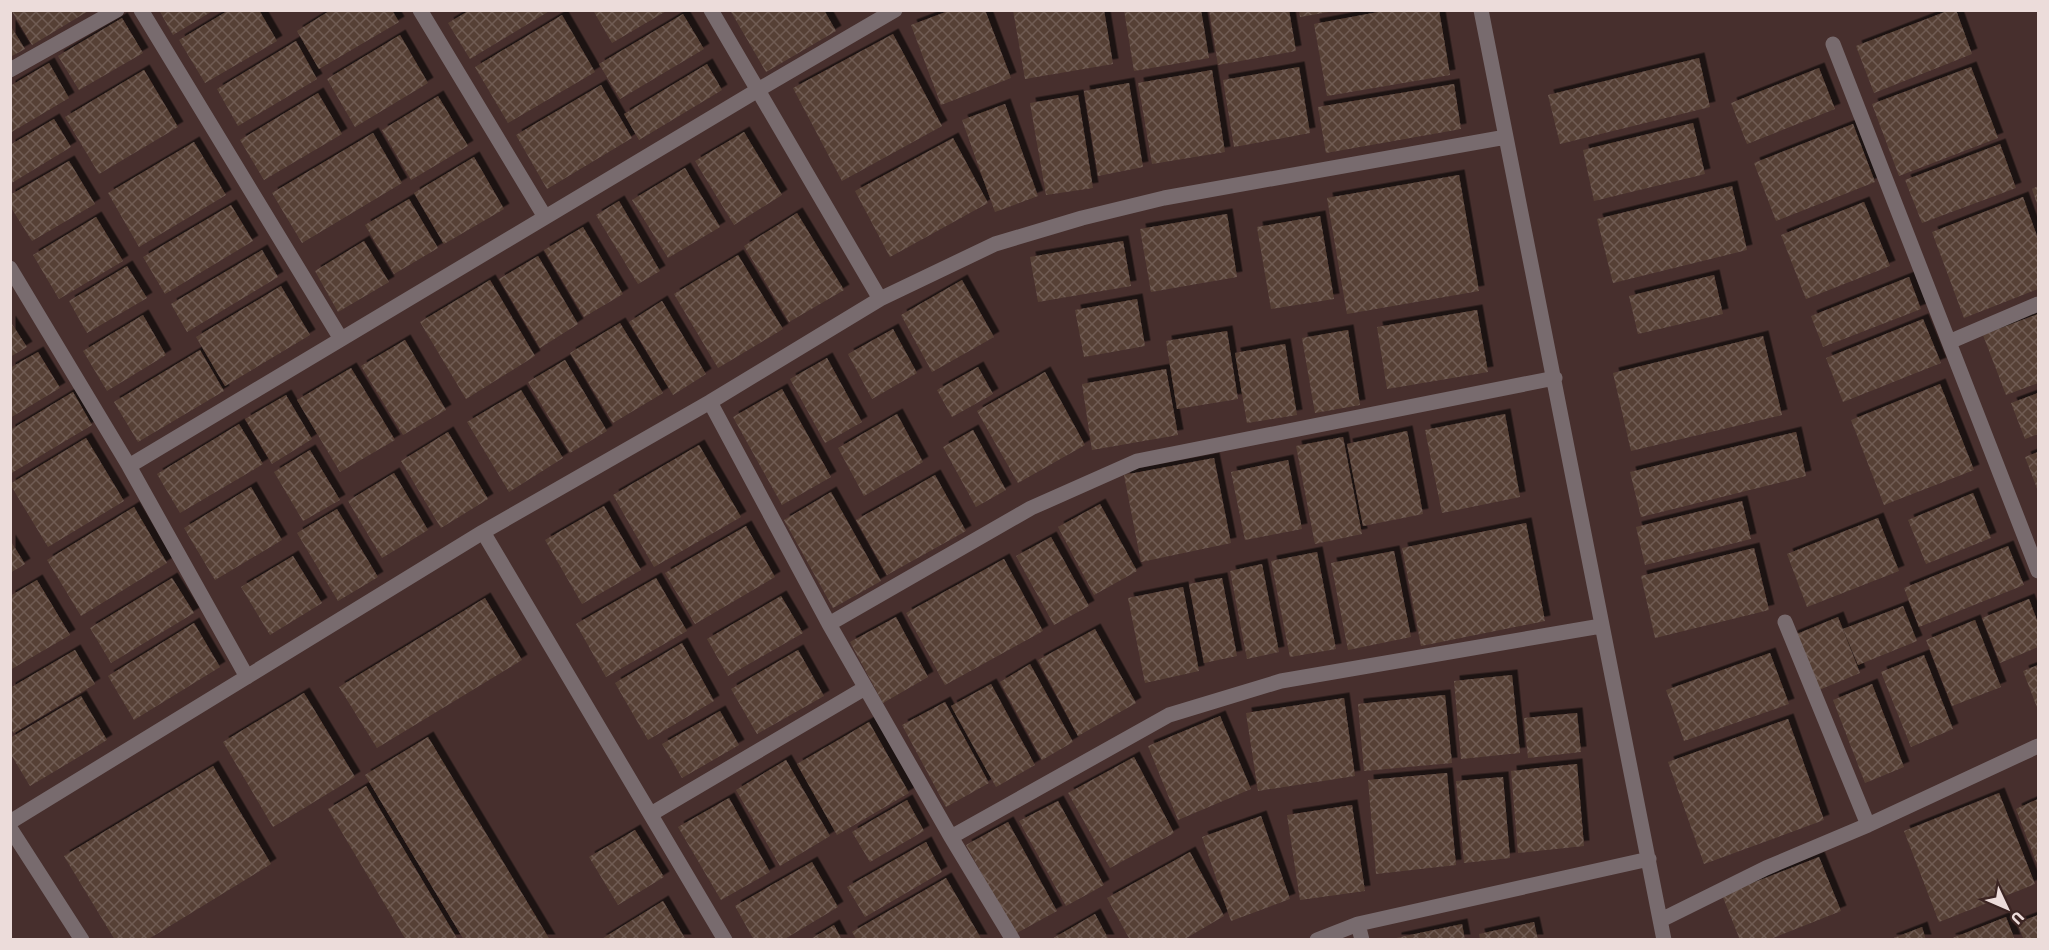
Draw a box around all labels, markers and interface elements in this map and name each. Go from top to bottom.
north arrow [1977,878,2037,938]
text: U [2006,907,2028,929]

